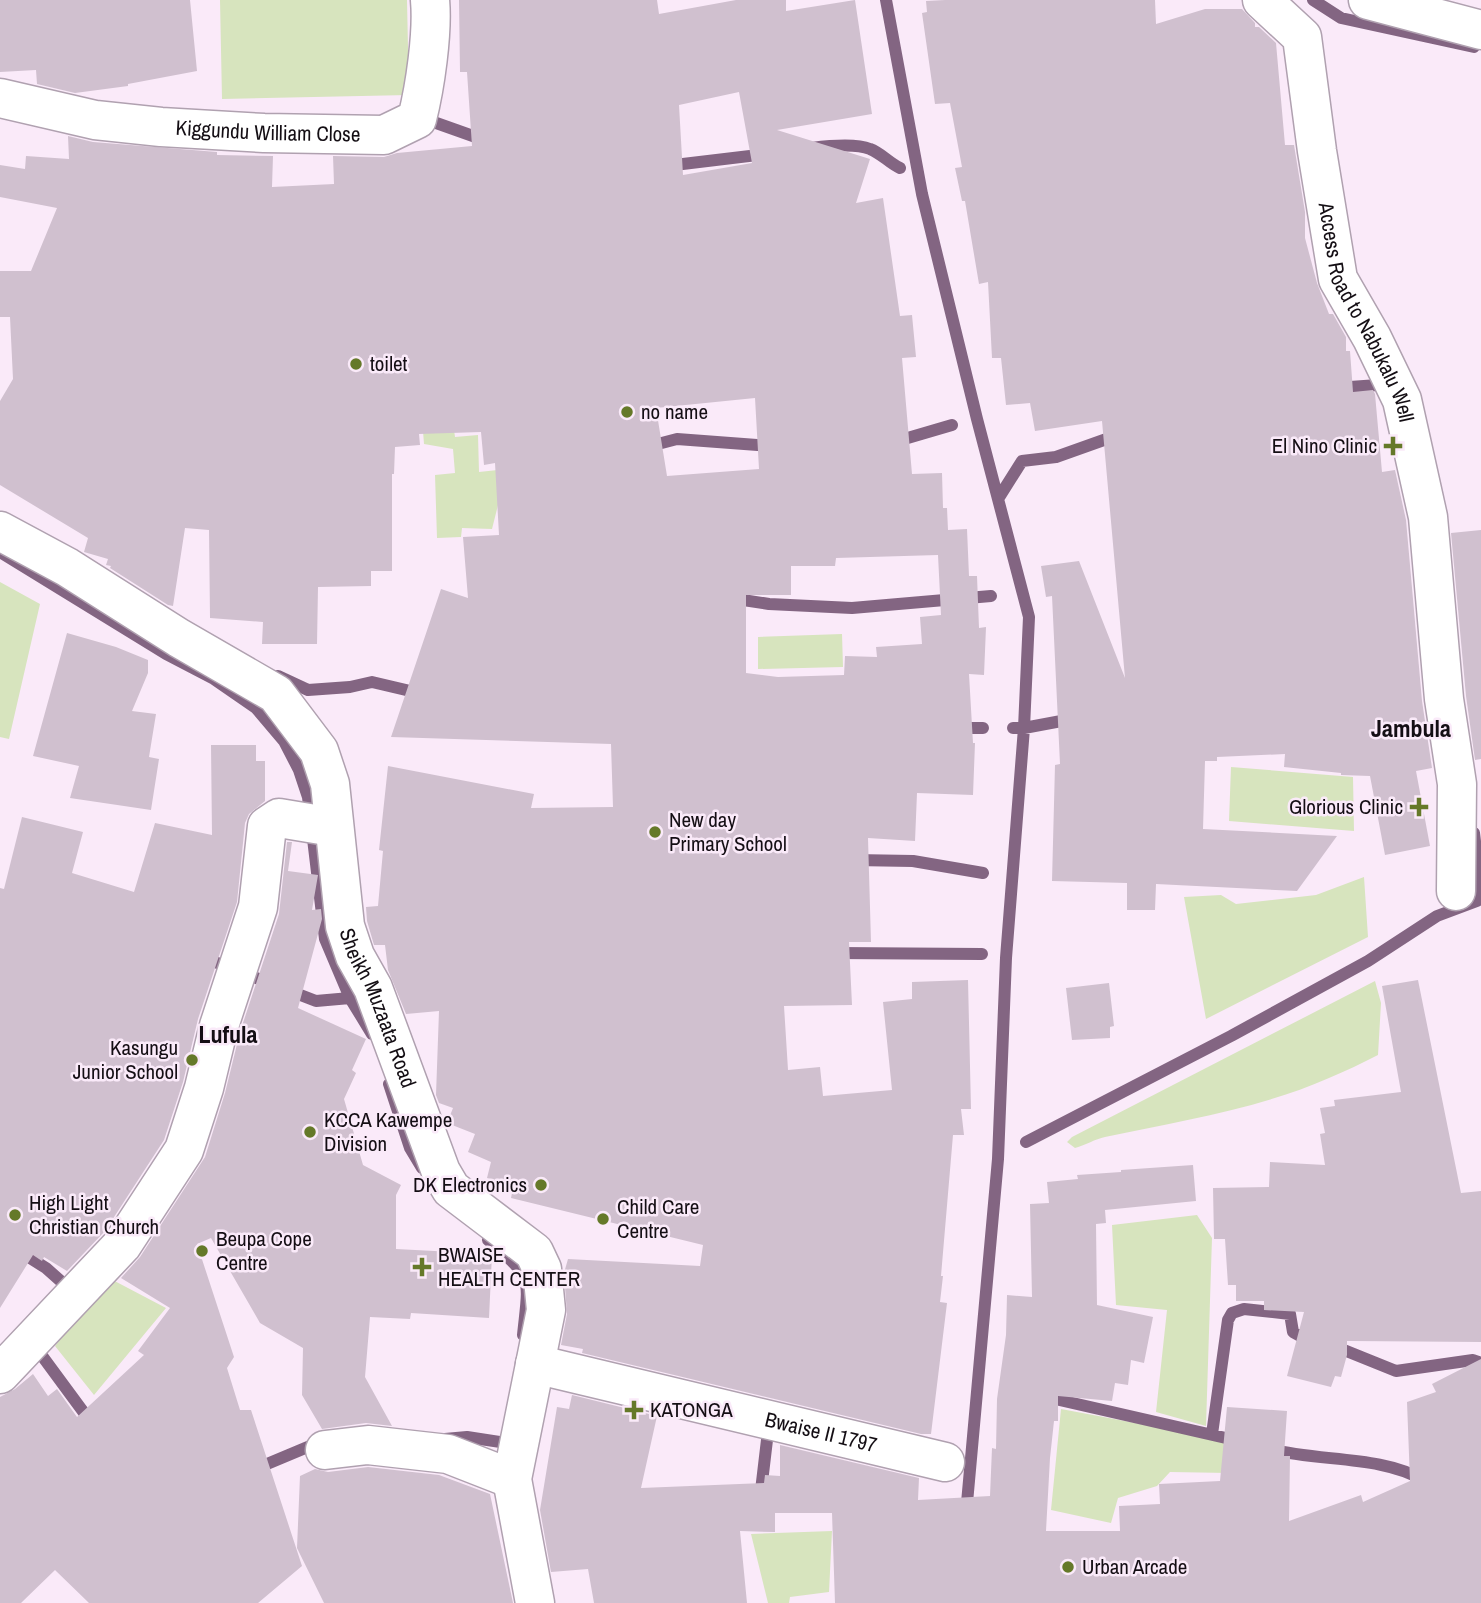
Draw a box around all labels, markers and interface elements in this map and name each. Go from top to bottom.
street label: Kiggundu William Close [175,113,361,149]
street label: Access Road to Nabukalu Well [1312,199,1421,425]
place label: toilet [370,349,408,378]
marker: toilet [348,356,364,372]
place label: no name [641,397,708,426]
marker: no name [619,404,635,420]
place label: El Nino Clinic [1272,431,1377,460]
marker: El Nino Clinic [1383,436,1403,456]
district label: Jambula [1371,712,1451,744]
place label: Glorious Clinic [1289,792,1403,821]
marker: Glorious Clinic [1409,797,1429,817]
place label: New day Primary School [669,805,787,858]
marker: New day Primary School [647,824,663,840]
street label: Sheikh Muzaata Road [333,924,424,1092]
district label: Lufula [198,1018,258,1050]
place label: Kasungu Junior School [73,1033,178,1086]
marker: Kasungu Junior School [184,1052,200,1068]
place label: KCCA Kawempe Division [324,1105,452,1158]
marker: KCCA Kawempe Division [302,1124,318,1140]
place label: DK Electronics [413,1170,527,1199]
marker: DK Electronics [533,1177,549,1193]
place label: High Light Christian Church [29,1188,159,1241]
place label: Child Care Centre [617,1192,699,1245]
marker: High Light Christian Church [7,1207,23,1223]
marker: Child Care Centre [595,1211,611,1227]
place label: Beupa Cope Centre [216,1224,312,1277]
place label: BWAISE HEALTH CENTER [438,1240,580,1293]
marker: Beupa Cope Centre [194,1243,210,1259]
marker: BWAISE HEALTH CENTER [412,1257,432,1277]
place label: KATONGA [650,1395,733,1424]
marker: KATONGA [624,1400,644,1420]
street label: Bwaise II 1797 [762,1405,880,1459]
place label: Urban Arcade [1082,1552,1187,1581]
marker: Urban Arcade [1060,1559,1076,1575]

